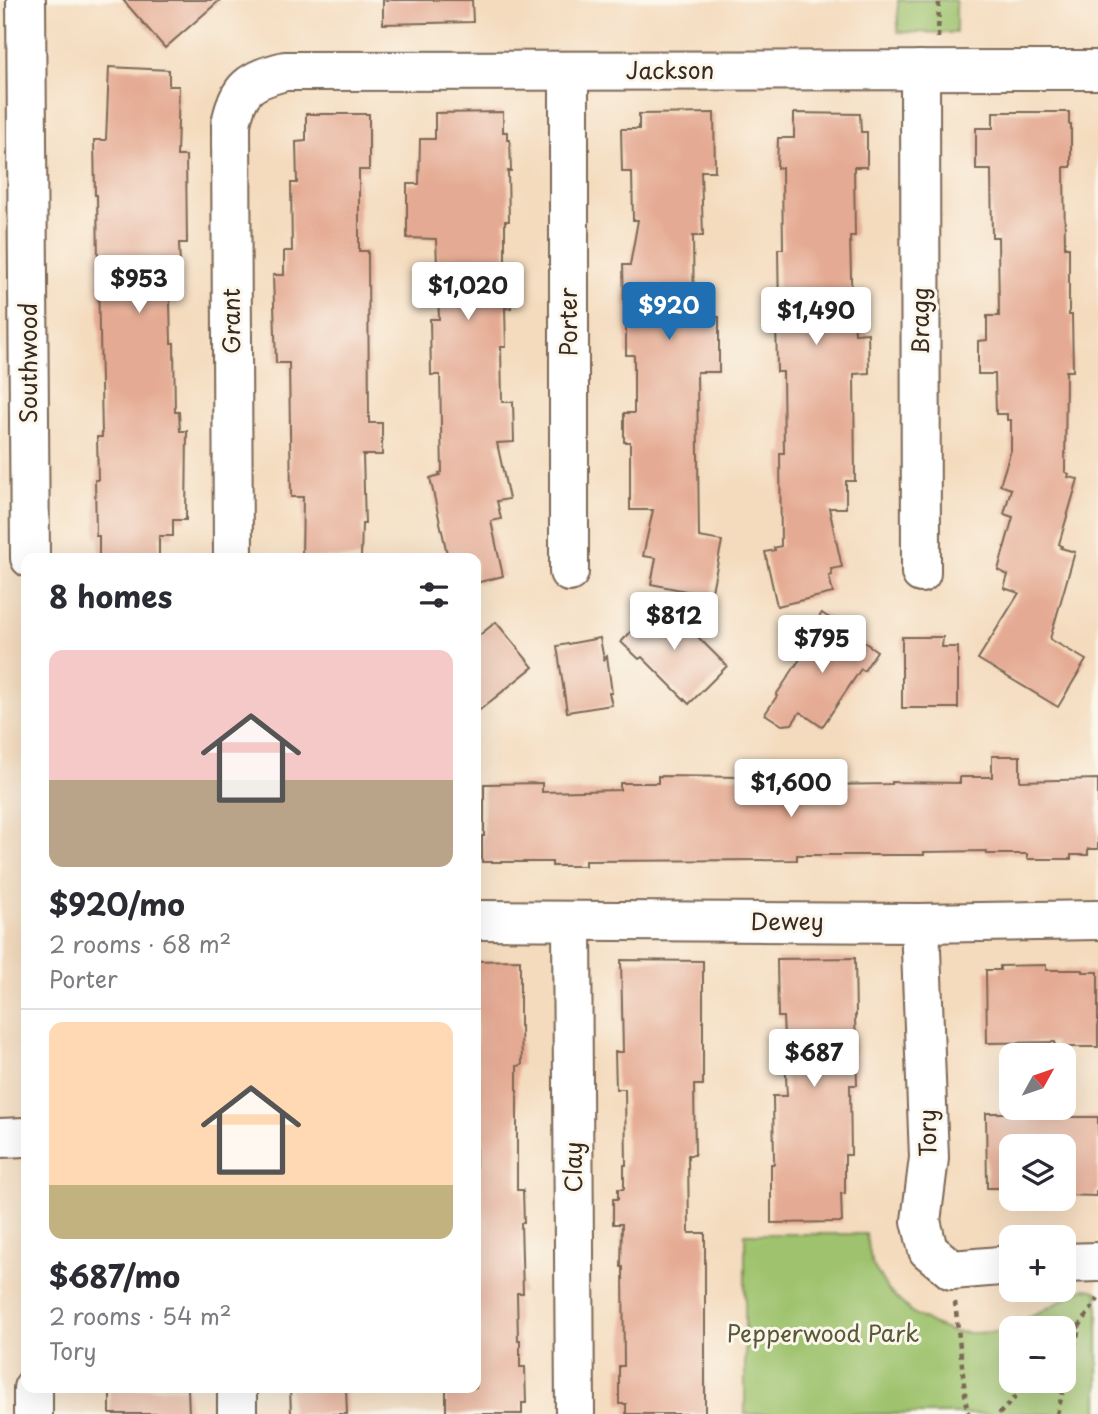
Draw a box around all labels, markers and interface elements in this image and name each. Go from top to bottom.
street label: Jackson [626,52,714,87]
pin: $953 [98,256,180,315]
text: $953 [110,260,168,295]
pin: $1,020 [411,262,525,322]
text: $1,020 [428,267,508,302]
pin: $920 [628,282,710,342]
street label: Porter [550,287,585,356]
text: $920 [639,287,699,322]
street label: Bragg [902,287,937,355]
street label: Grant [213,288,248,354]
pin: $1,490 [759,288,873,347]
text: $1,490 [777,292,855,327]
street label: Southwood [10,303,45,423]
text: 8 homes [49,573,172,618]
icon: filters [415,576,453,614]
pin: $812 [633,592,715,652]
text: $812 [646,597,702,632]
pin: $795 [781,616,863,675]
text: $795 [794,620,850,655]
icon: home [188,695,314,821]
pin: $1,600 [734,760,848,819]
text: $1,600 [751,764,831,799]
text: $920/mo [49,881,185,926]
street label: Dewey [750,903,824,938]
text: 2 rooms · 68 m² [49,926,231,961]
text: Porter [49,961,118,996]
pin: $687 [773,1030,855,1089]
text: $687 [785,1034,843,1069]
north arrow [999,1043,1076,1120]
map controls [999,1043,1076,1393]
icon: home [188,1067,314,1193]
street label: Tory [909,1109,944,1157]
button: layers [999,1134,1076,1211]
street label: Clay [555,1141,590,1193]
button: + [999,1225,1076,1302]
text: $687/mo [49,1253,180,1298]
text: 2 rooms · 54 m² [49,1298,232,1333]
park label: Pepperwood Park [727,1315,919,1350]
button: − [999,1316,1076,1393]
text: Tory [49,1333,96,1368]

